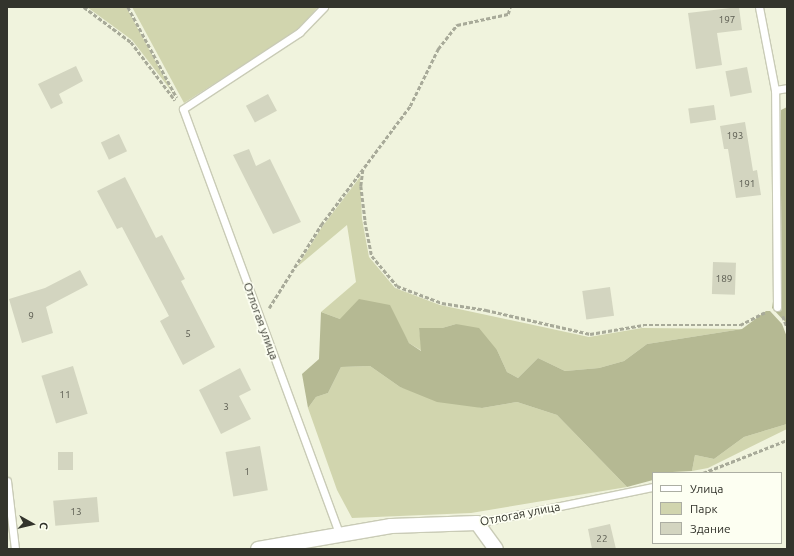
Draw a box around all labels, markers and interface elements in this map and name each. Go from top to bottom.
house number: 197 [719,14,735,26]
house number: 193 [727,130,743,142]
house number: 191 [739,178,755,190]
house number: 189 [716,273,732,285]
street label: Отлогая улица [240,280,282,362]
house number: 9 [28,310,34,322]
house number: 5 [185,328,191,340]
house number: 11 [59,389,71,401]
house number: 3 [223,401,229,413]
house number: 1 [244,466,250,478]
legend [652,472,782,544]
text: Улица [690,482,723,495]
street label: Отлогая улица [479,499,561,529]
text: Парк [690,502,718,515]
north arrow [12,504,52,544]
house number: 13 [70,506,82,518]
text: С [37,521,50,530]
text: Здание [690,522,731,535]
house number: 22 [596,533,608,545]

